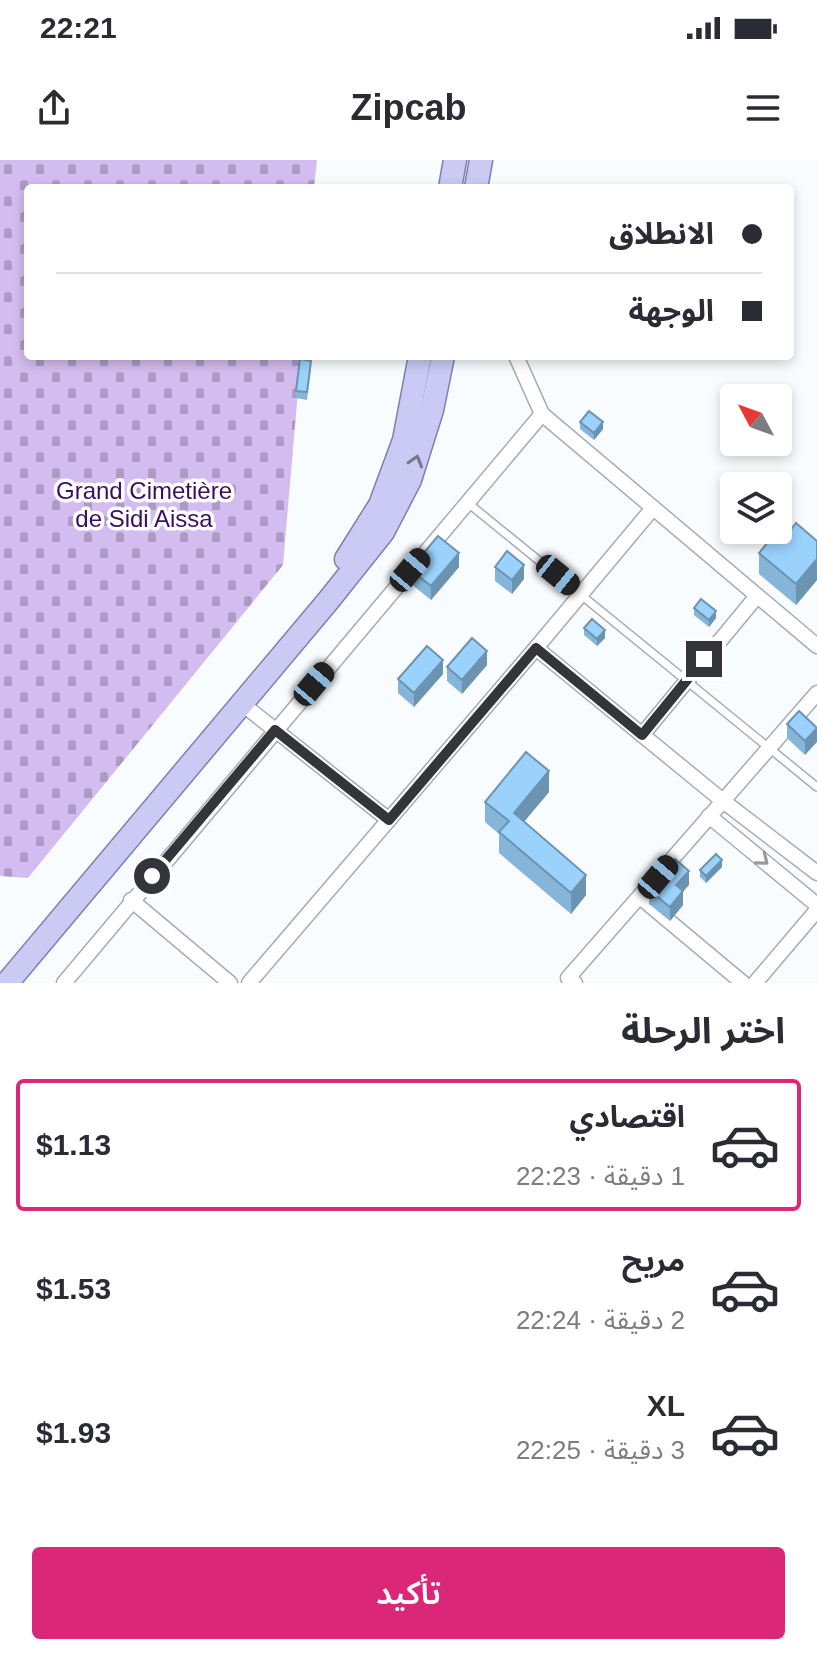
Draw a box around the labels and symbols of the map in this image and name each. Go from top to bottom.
north arrow [720,384,792,456]
one-way arrow [407,455,423,468]
park label: Grand Cimetière de Sidi Aissa [56,477,232,532]
car [385,544,435,596]
car [532,551,584,599]
route end [686,641,722,677]
car [289,658,339,710]
car [633,851,683,903]
one-way arrow [754,851,769,865]
route start [134,858,170,894]

